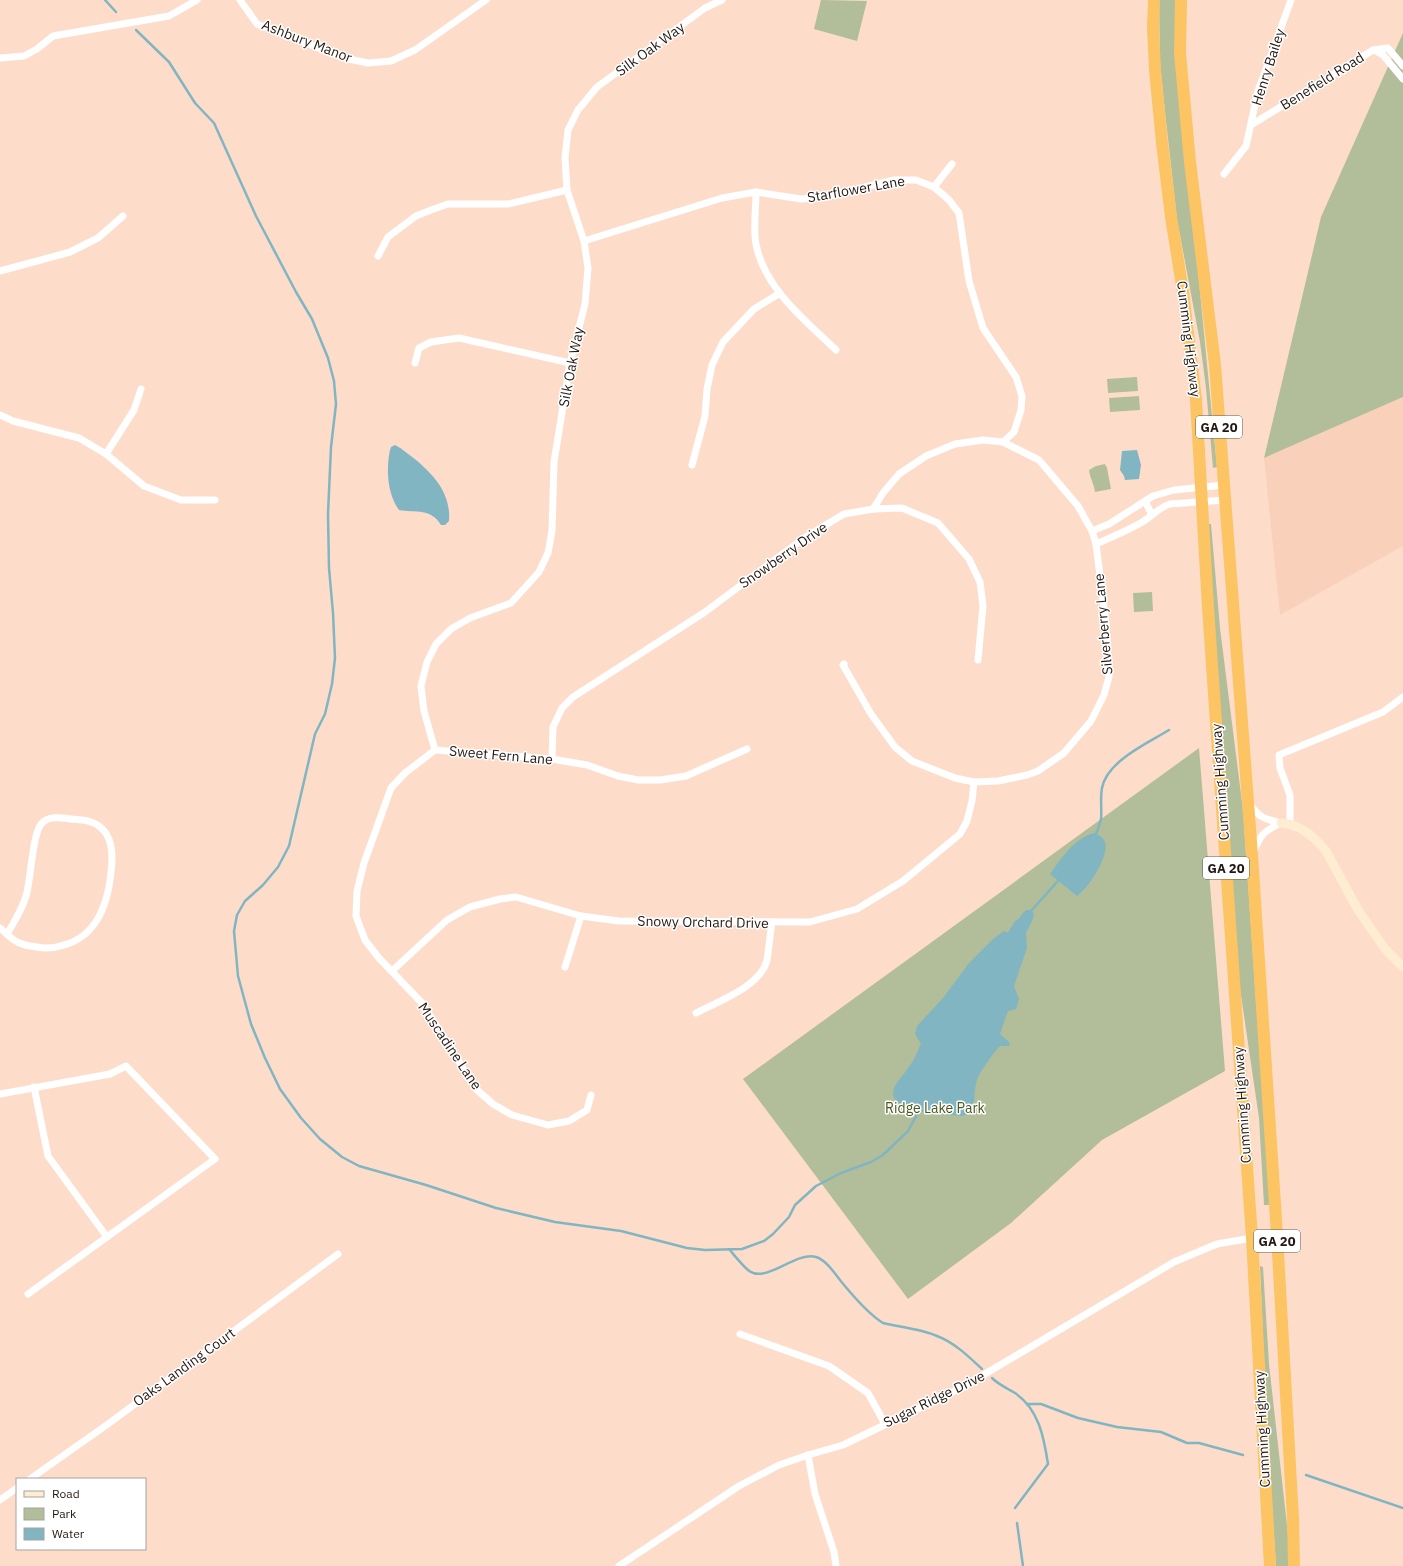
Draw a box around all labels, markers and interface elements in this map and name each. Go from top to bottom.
street label: Ashbury Manor [259,16,355,66]
street label: Silk Oak Way [612,18,688,80]
street label: Henry Bailey [1247,26,1289,108]
street label: Benefield Road [1277,48,1367,114]
street label: Starflower Lane [806,172,906,206]
street label: Cumming Highway [1173,280,1205,398]
street label: Silk Oak Way [554,326,588,408]
road number: GA 20 [1196,416,1242,438]
street label: Snowberry Drive [735,518,831,592]
street label: Silverberry Lane [1090,572,1116,675]
street label: Cumming Highway [1207,723,1233,841]
street label: Sweet Fern Lane [448,741,554,769]
road number: GA 20 [1203,857,1249,879]
street label: Snowy Orchard Drive [637,912,769,932]
street label: Muscadine Lane [414,999,486,1093]
street label: Cumming Highway [1229,1046,1255,1164]
park label: Ridge Lake Park [885,1099,986,1117]
road number: GA 20 [1254,1230,1300,1252]
street label: Oaks Landing Court [129,1324,239,1410]
street label: Sugar Ridge Drive [880,1367,988,1431]
street label: Cumming Highway [1250,1370,1274,1488]
legend [16,1478,146,1550]
text: Road [52,1486,80,1501]
text: Park [52,1506,77,1521]
text: Water [52,1526,85,1541]

